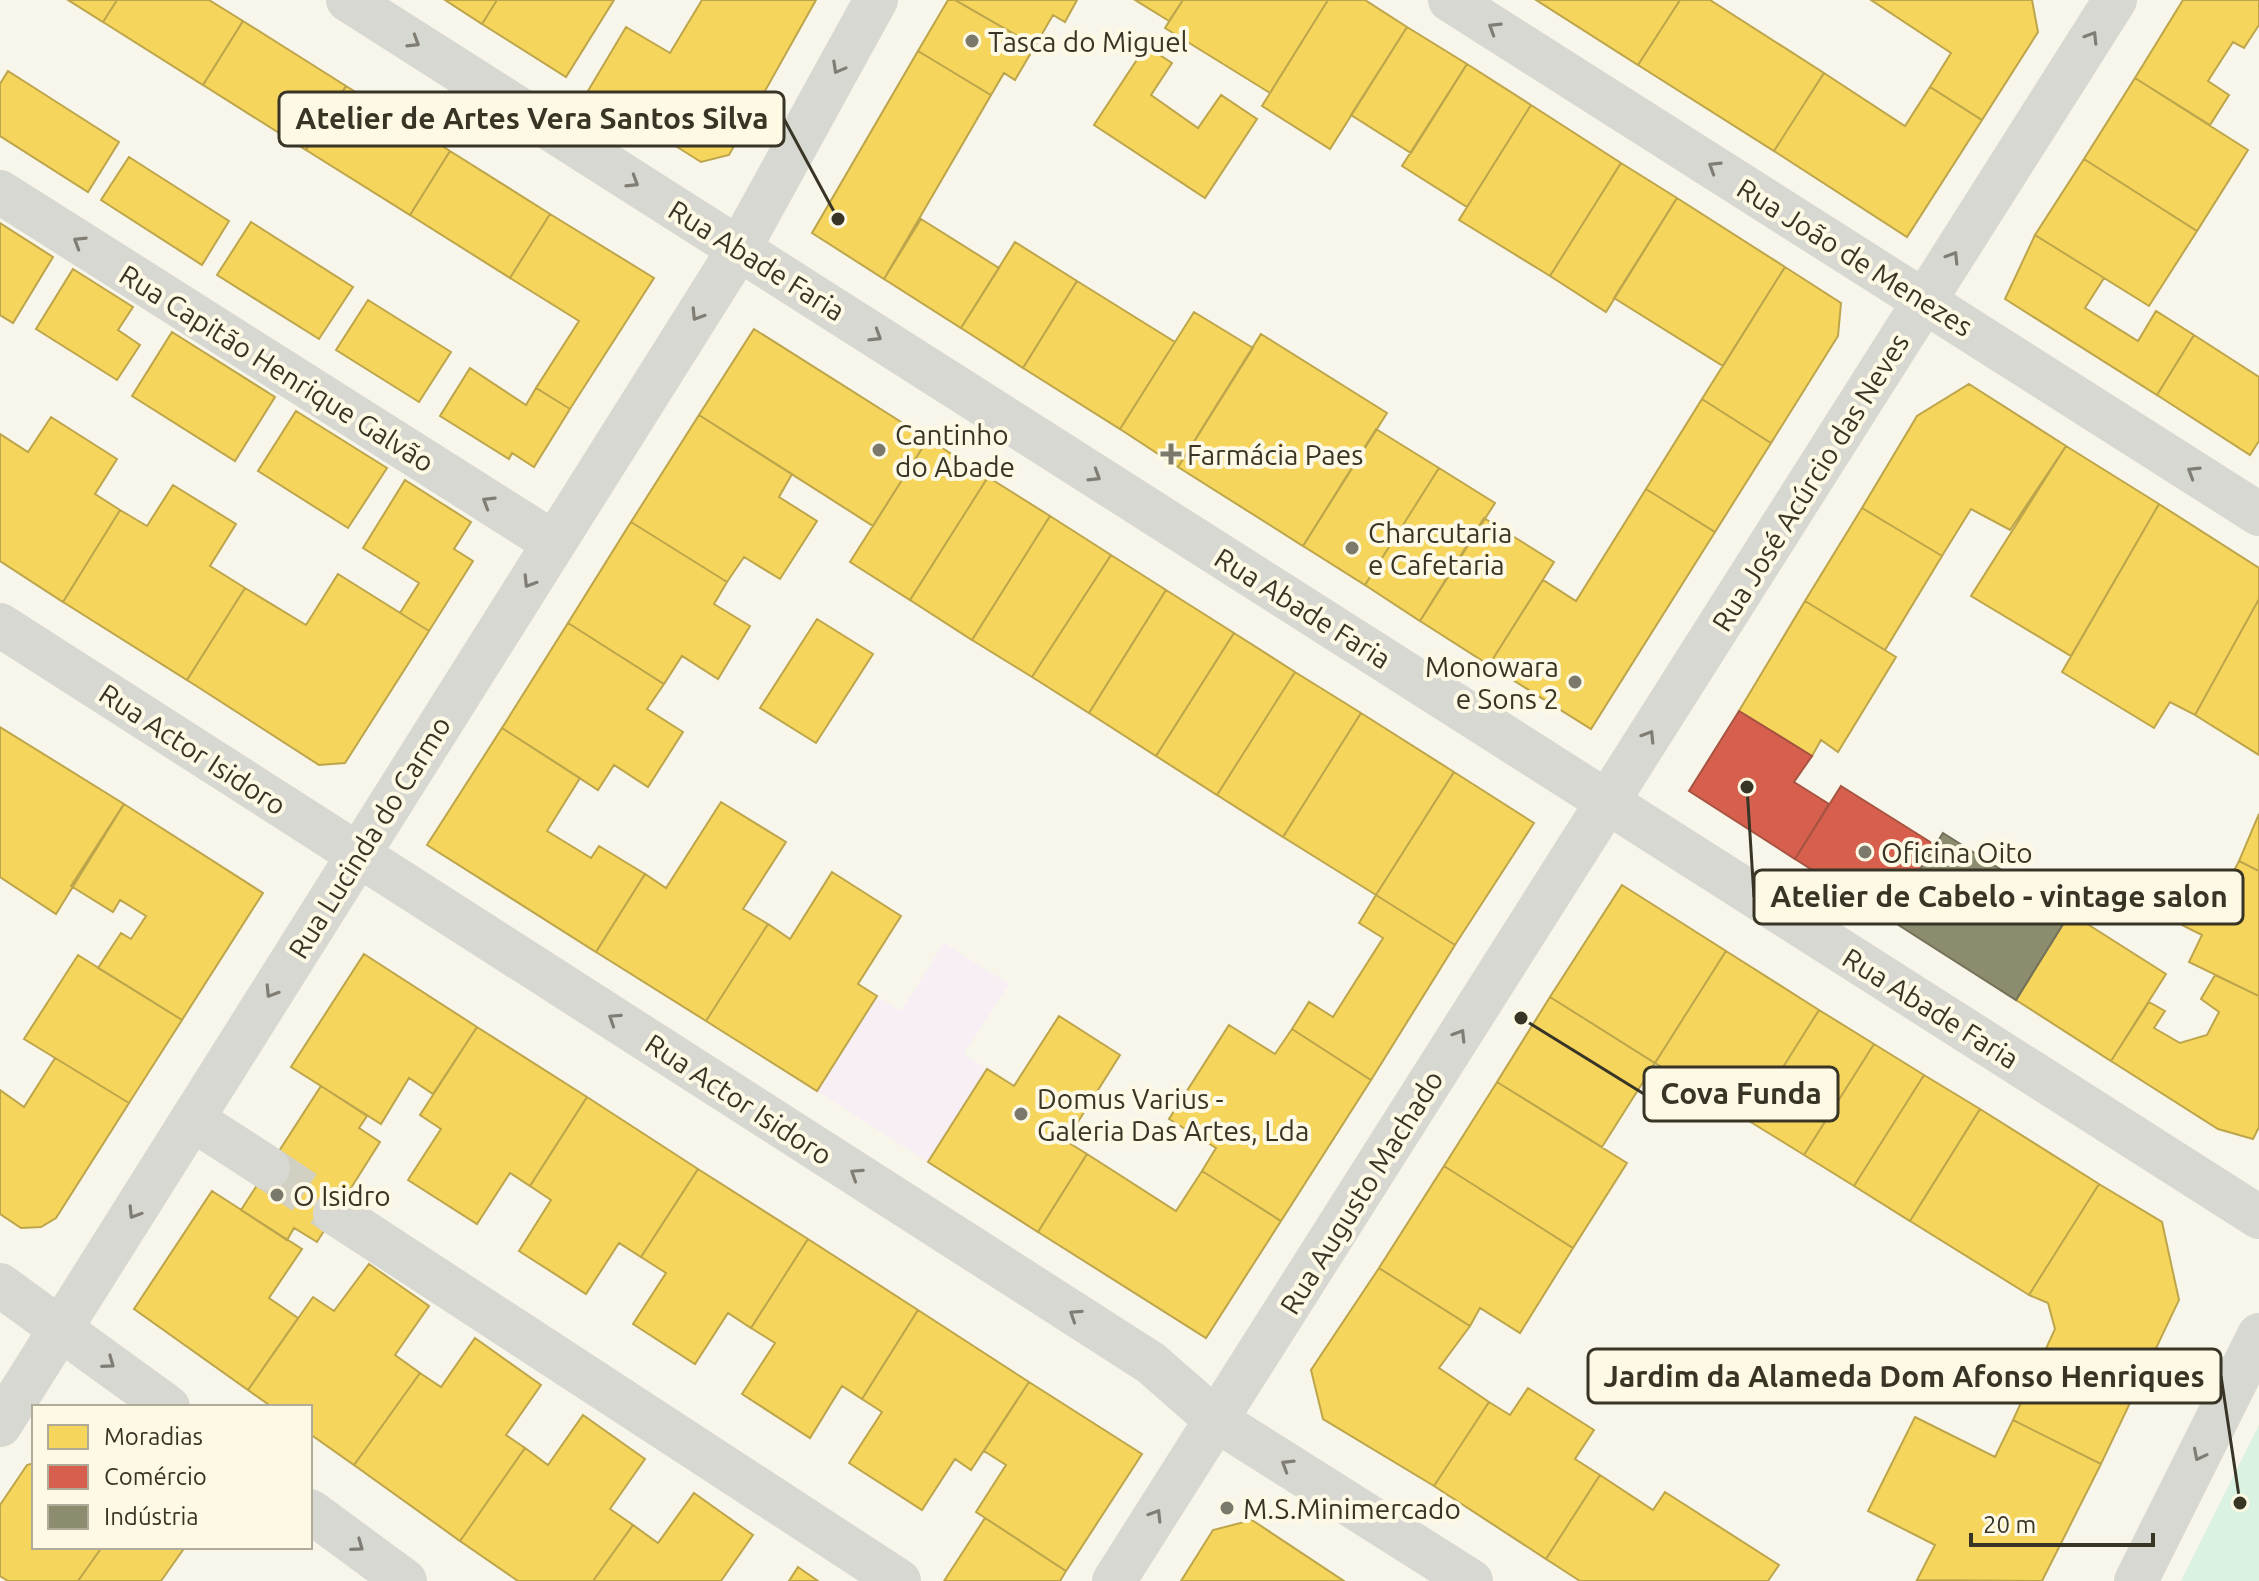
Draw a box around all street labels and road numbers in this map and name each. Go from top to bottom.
street label: Rua João de Menezes [1732,172,1978,342]
street label: Rua Abade Faria [663,194,851,326]
street label: Rua Capitão Henrique Galvão [114,258,440,478]
street label: Rua José Acúrcio das Neves [1705,328,1915,636]
street label: Rua Abade Faria [1209,542,1397,674]
street label: Rua Actor Isidoro [94,677,292,821]
street label: Rua Lucinda do Carmo [282,710,456,964]
street label: Rua Abade Faria [1837,942,2025,1074]
street label: Rua Actor Isidoro [640,1027,838,1171]
street label: Rua Augusto Machado [1273,1065,1449,1319]

